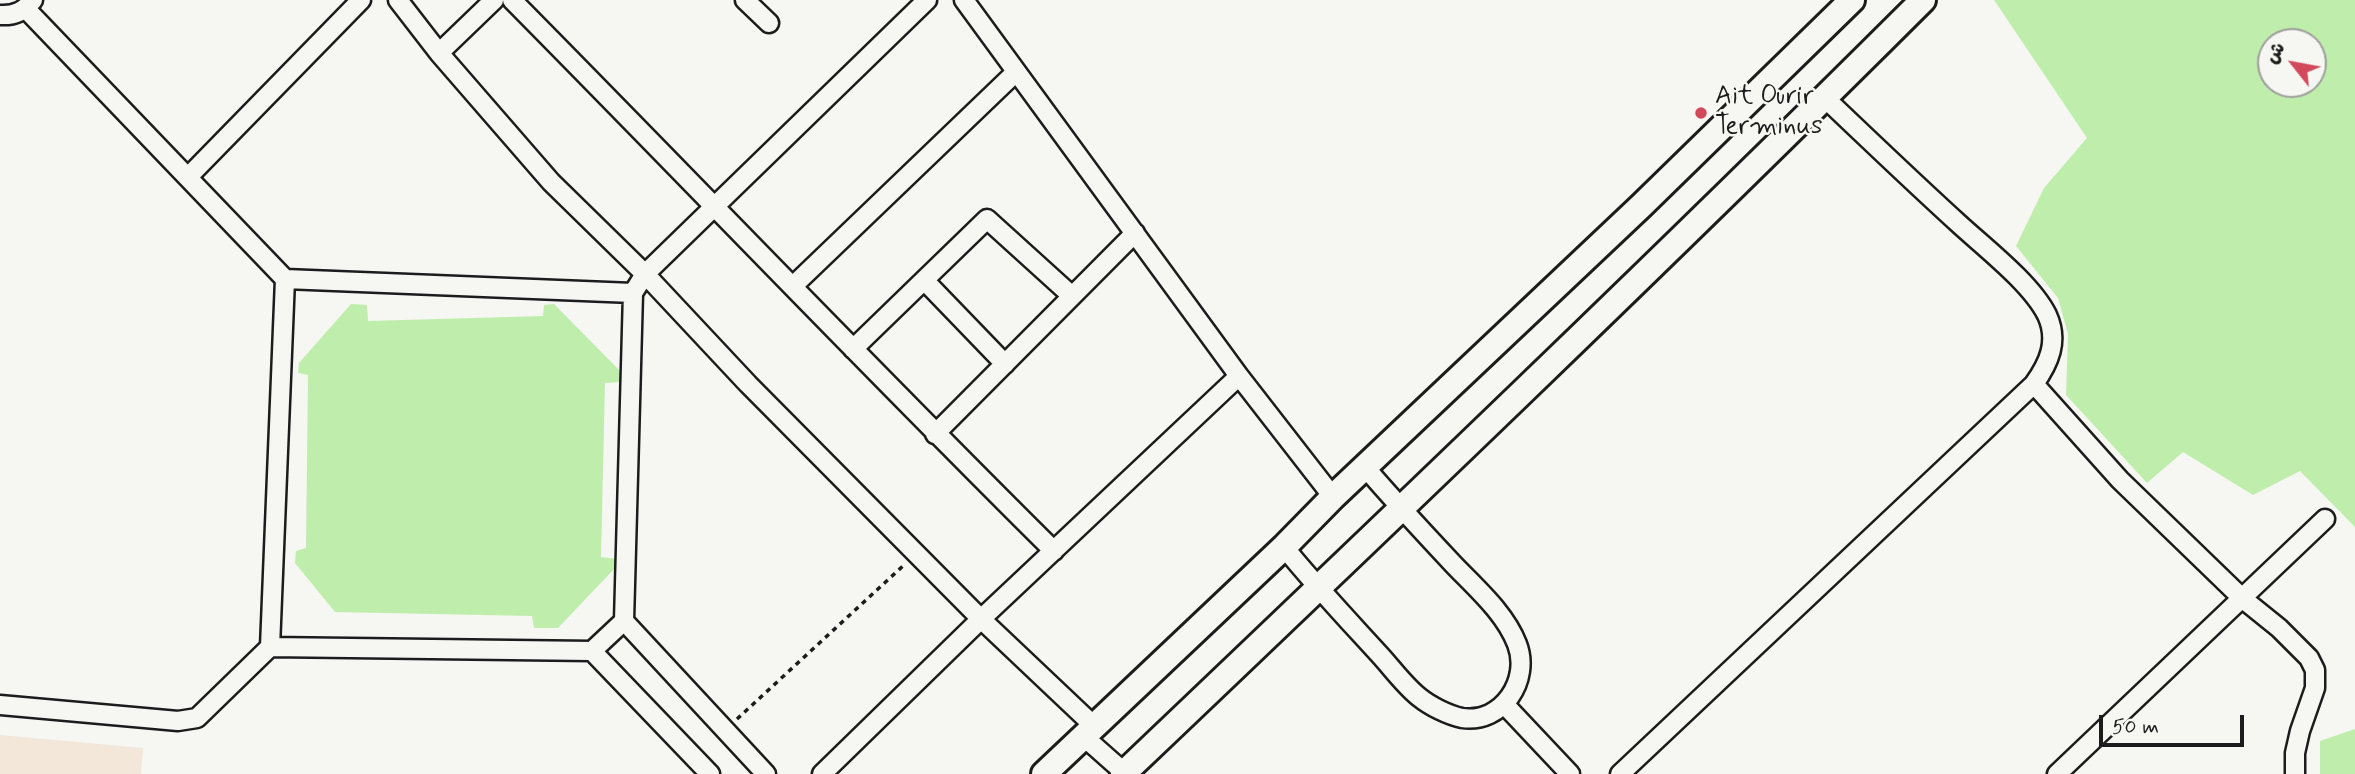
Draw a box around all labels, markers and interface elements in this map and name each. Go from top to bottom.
north arrow [2257,28,2327,98]
text: ش [2259,38,2291,68]
place label: Ait Ourir Terminus [1715,82,1823,144]
marker: Ait Ourir Terminus [1693,105,1709,121]
scale bar [2103,700,2248,744]
text: 50 m [2112,713,2159,741]

